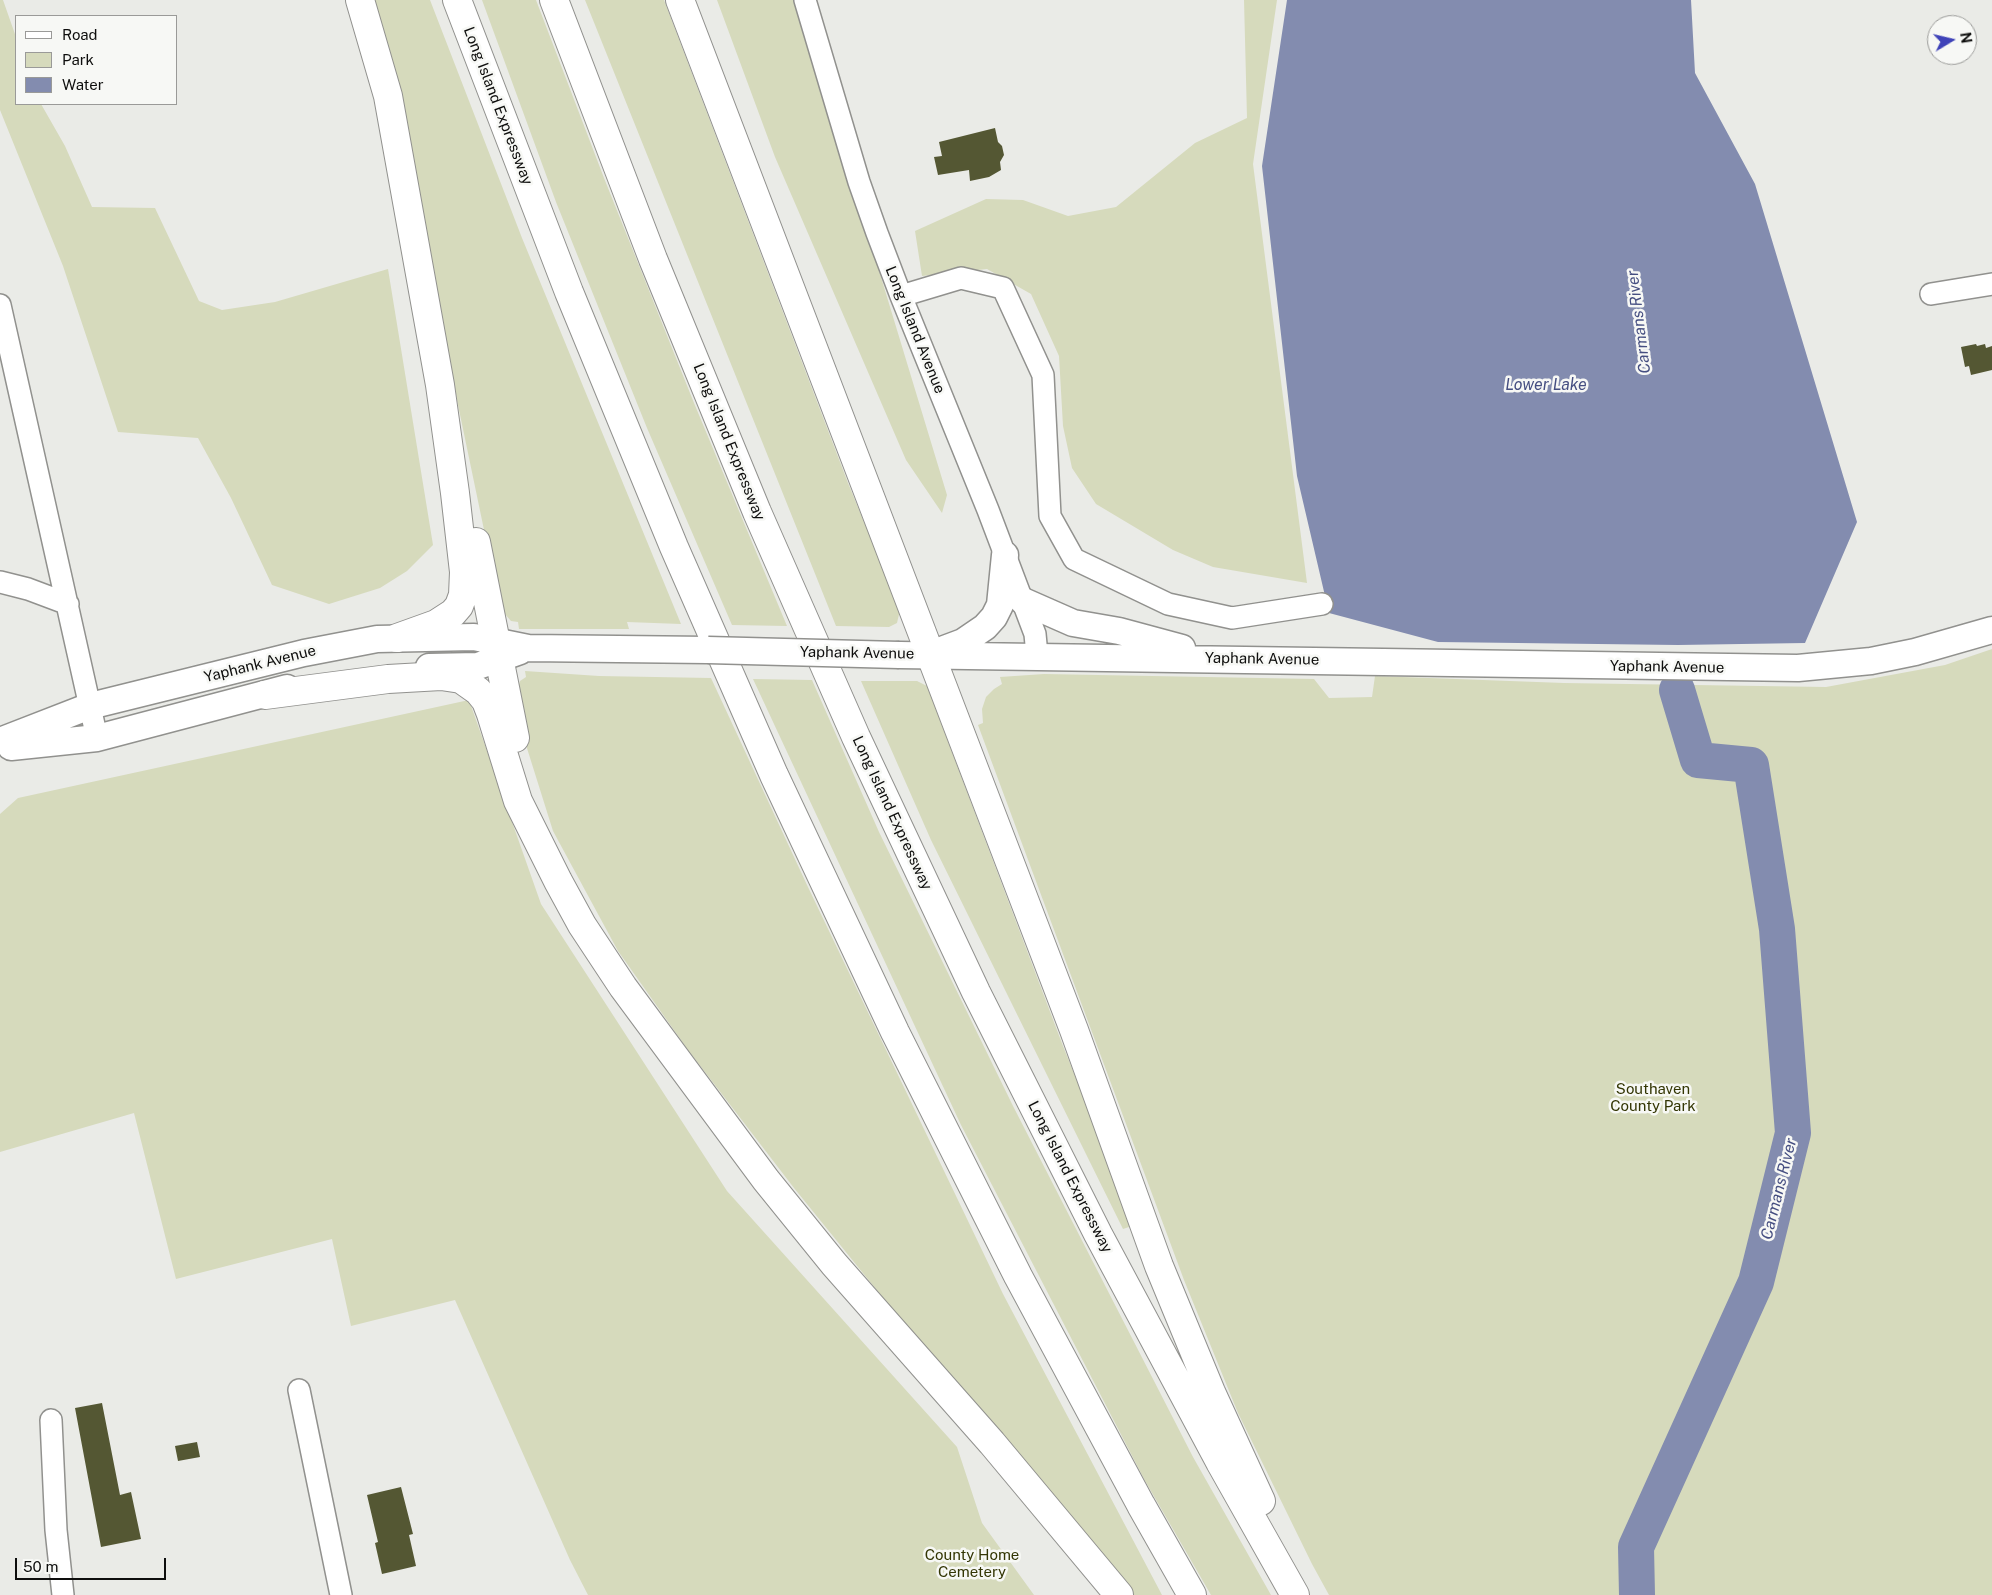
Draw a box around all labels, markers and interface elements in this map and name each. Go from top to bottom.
legend [15,15,178,105]
north arrow [1927,15,1977,65]
street label: Long Island Expressway [460,24,536,188]
text: Road [62,26,98,43]
text: N [1957,31,1975,44]
text: Park [62,51,94,68]
text: Water [62,76,104,93]
street label: Long Island Avenue [881,264,949,396]
water label: Carmans River [1623,269,1655,375]
street label: Long Island Expressway [689,361,769,523]
water label: Lower Lake [1505,375,1587,395]
street label: Yaphank Avenue [202,641,318,687]
street label: Yaphank Avenue [800,643,914,663]
street label: Yaphank Avenue [1205,649,1319,669]
street label: Yaphank Avenue [1610,657,1724,677]
street label: Long Island Expressway [848,733,936,893]
park label: Southaven County Park [1610,1080,1696,1115]
street label: Long Island Expressway [1024,1098,1116,1256]
water label: Carmans River [1757,1136,1801,1242]
park label: County Home Cemetery [925,1546,1019,1581]
scale bar [18,1548,169,1580]
text: 50 m [23,1558,58,1575]

